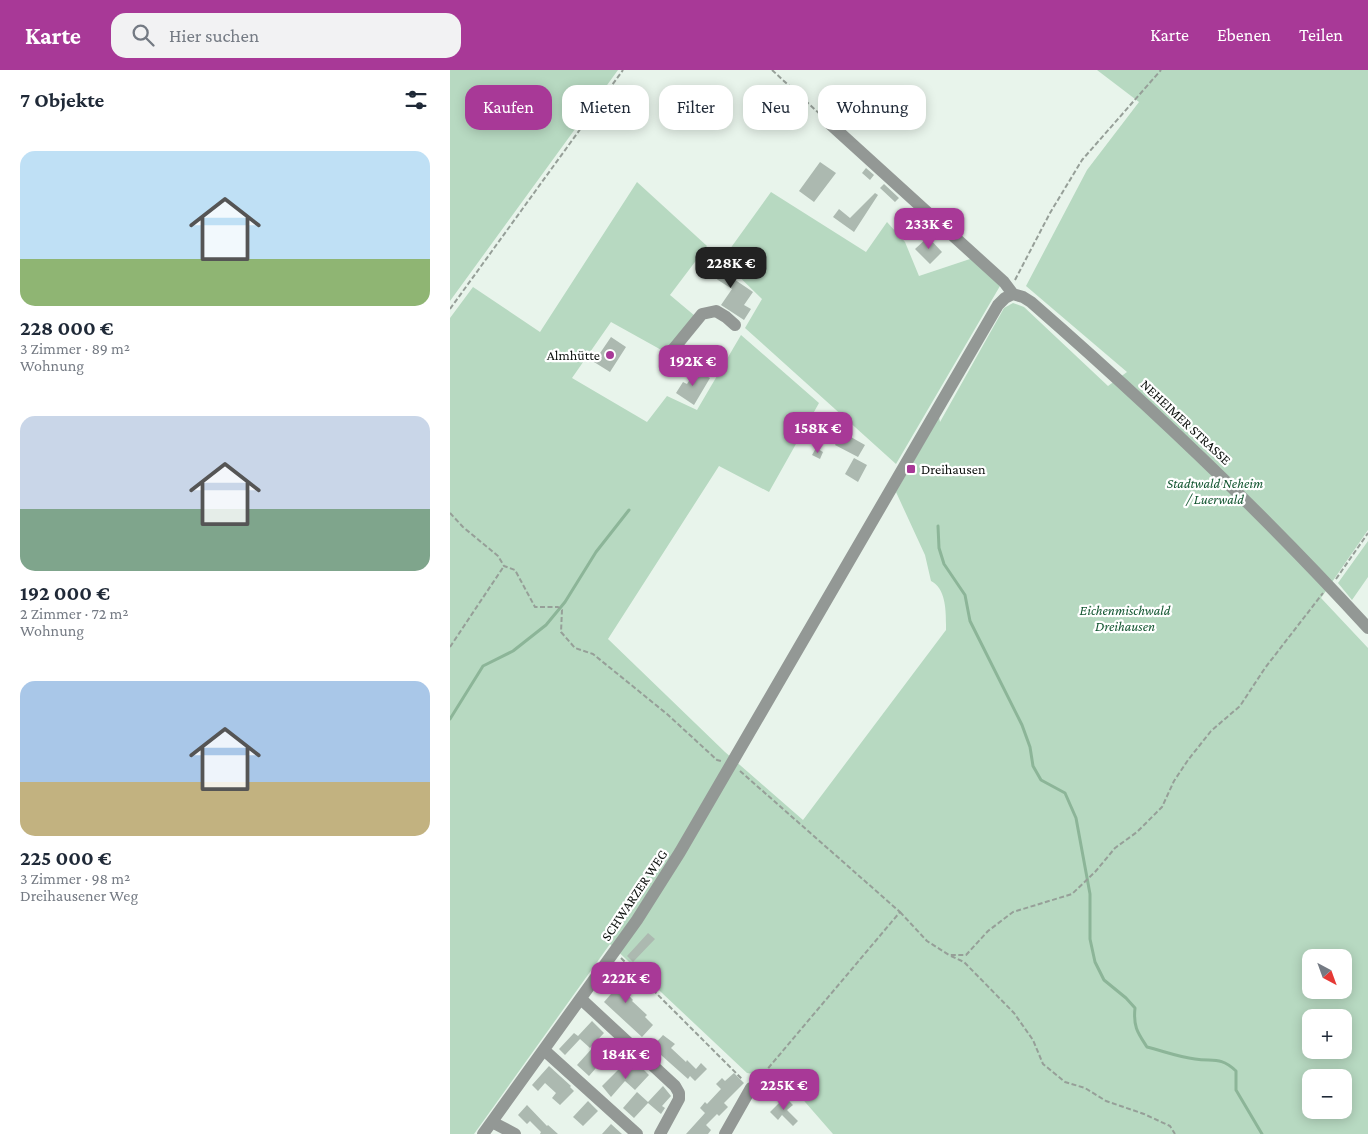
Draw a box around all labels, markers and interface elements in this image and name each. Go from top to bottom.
search box [111,13,461,58]
icon: search [129,21,157,49]
text: Karte [25,22,81,49]
text: Hier suchen [169,25,259,46]
text: Karte [1150,25,1189,45]
text: Ebenen [1217,25,1271,45]
text: Teilen [1299,25,1343,45]
chip: Kaufen [465,85,552,130]
chip: Mieten [562,85,649,130]
chip: Filter [659,85,733,130]
chip: Neu [743,85,808,130]
chip: Wohnung [818,85,926,130]
icon: filters [402,86,430,114]
text: 7 Objekte [20,88,104,112]
icon: home [180,184,270,274]
pin: 233K € [888,208,970,250]
text: 233K € [905,215,953,232]
pin: 228K € [690,246,772,289]
text: 228K € [706,254,756,271]
text: 228 000 € [20,316,113,340]
text: 3 Zimmer · 89 m² [20,340,130,357]
pin: 192K € [652,344,734,387]
place label: Almhütte [547,347,600,363]
marker: Almhütte [604,349,616,361]
text: 192K € [670,352,716,369]
text: Wohnung [20,357,84,374]
street label: NEHEIMER STRASSE [1138,376,1235,468]
pin: 158K € [777,412,859,454]
text: 158K € [795,419,841,436]
icon: home [180,449,270,539]
place label: Dreihausen [921,461,986,477]
marker: Dreihausen [905,463,917,475]
park label: Stadtwald Neheim / Luerwald [1167,475,1263,507]
text: 192 000 € [20,581,110,605]
park label: Eichenmischwald Dreihausen [1080,602,1171,634]
text: 2 Zimmer · 72 m² [20,605,129,622]
text: Wohnung [20,622,84,639]
icon: home [180,714,270,804]
text: 225 000 € [20,846,112,870]
street label: SCHWARZER WEG [598,846,670,944]
text: 3 Zimmer · 98 m² [20,870,130,887]
text: Dreihausener Weg [20,887,138,904]
north arrow [1302,949,1352,999]
map controls [1302,949,1352,1119]
pin: 222K € [585,962,667,1004]
text: 222K € [602,969,650,986]
button: + [1302,1009,1352,1059]
pin: 184K € [585,1038,667,1080]
text: 184K € [602,1045,650,1062]
pin: 225K € [743,1068,825,1111]
button: − [1302,1069,1352,1119]
text: 225K € [760,1076,808,1093]

